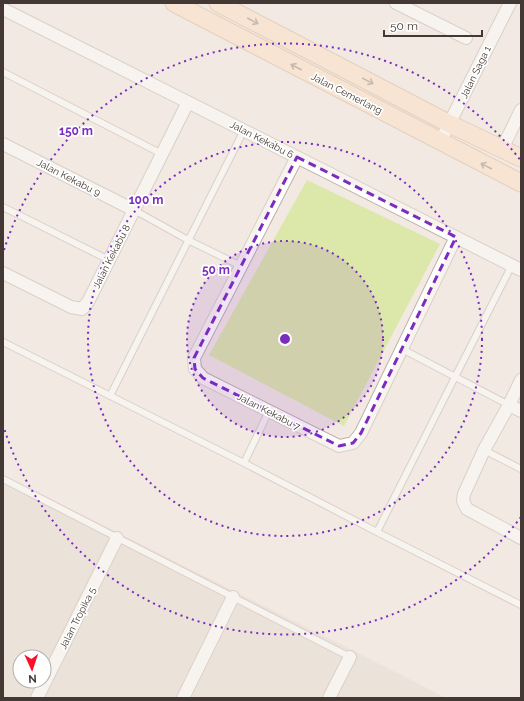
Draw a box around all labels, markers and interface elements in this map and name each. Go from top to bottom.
scale bar [384,12,482,38]
one-way arrow [246,18,258,25]
text: 50 m [390,19,418,33]
street label: Jalan Saga 1 [458,44,493,100]
one-way arrow [291,63,303,70]
street label: Jalan Cemerlang [309,71,384,116]
one-way arrow [362,78,374,85]
street label: Jalan Kekabu 6 [228,119,296,160]
text: 150 m [59,124,93,138]
street label: Jalan Kekabu 9 [35,157,103,198]
one-way arrow [480,161,492,169]
text: 100 m [129,193,163,207]
street label: Jalan Kekabu 8 [91,222,132,290]
text: 50 m [202,263,230,277]
centre of rings [278,332,292,346]
street label: Jalan Kekabu 7 [235,391,303,432]
street label: Jalan Tropika 5 [57,585,98,651]
north arrow [12,649,52,689]
text: N [28,672,37,685]

